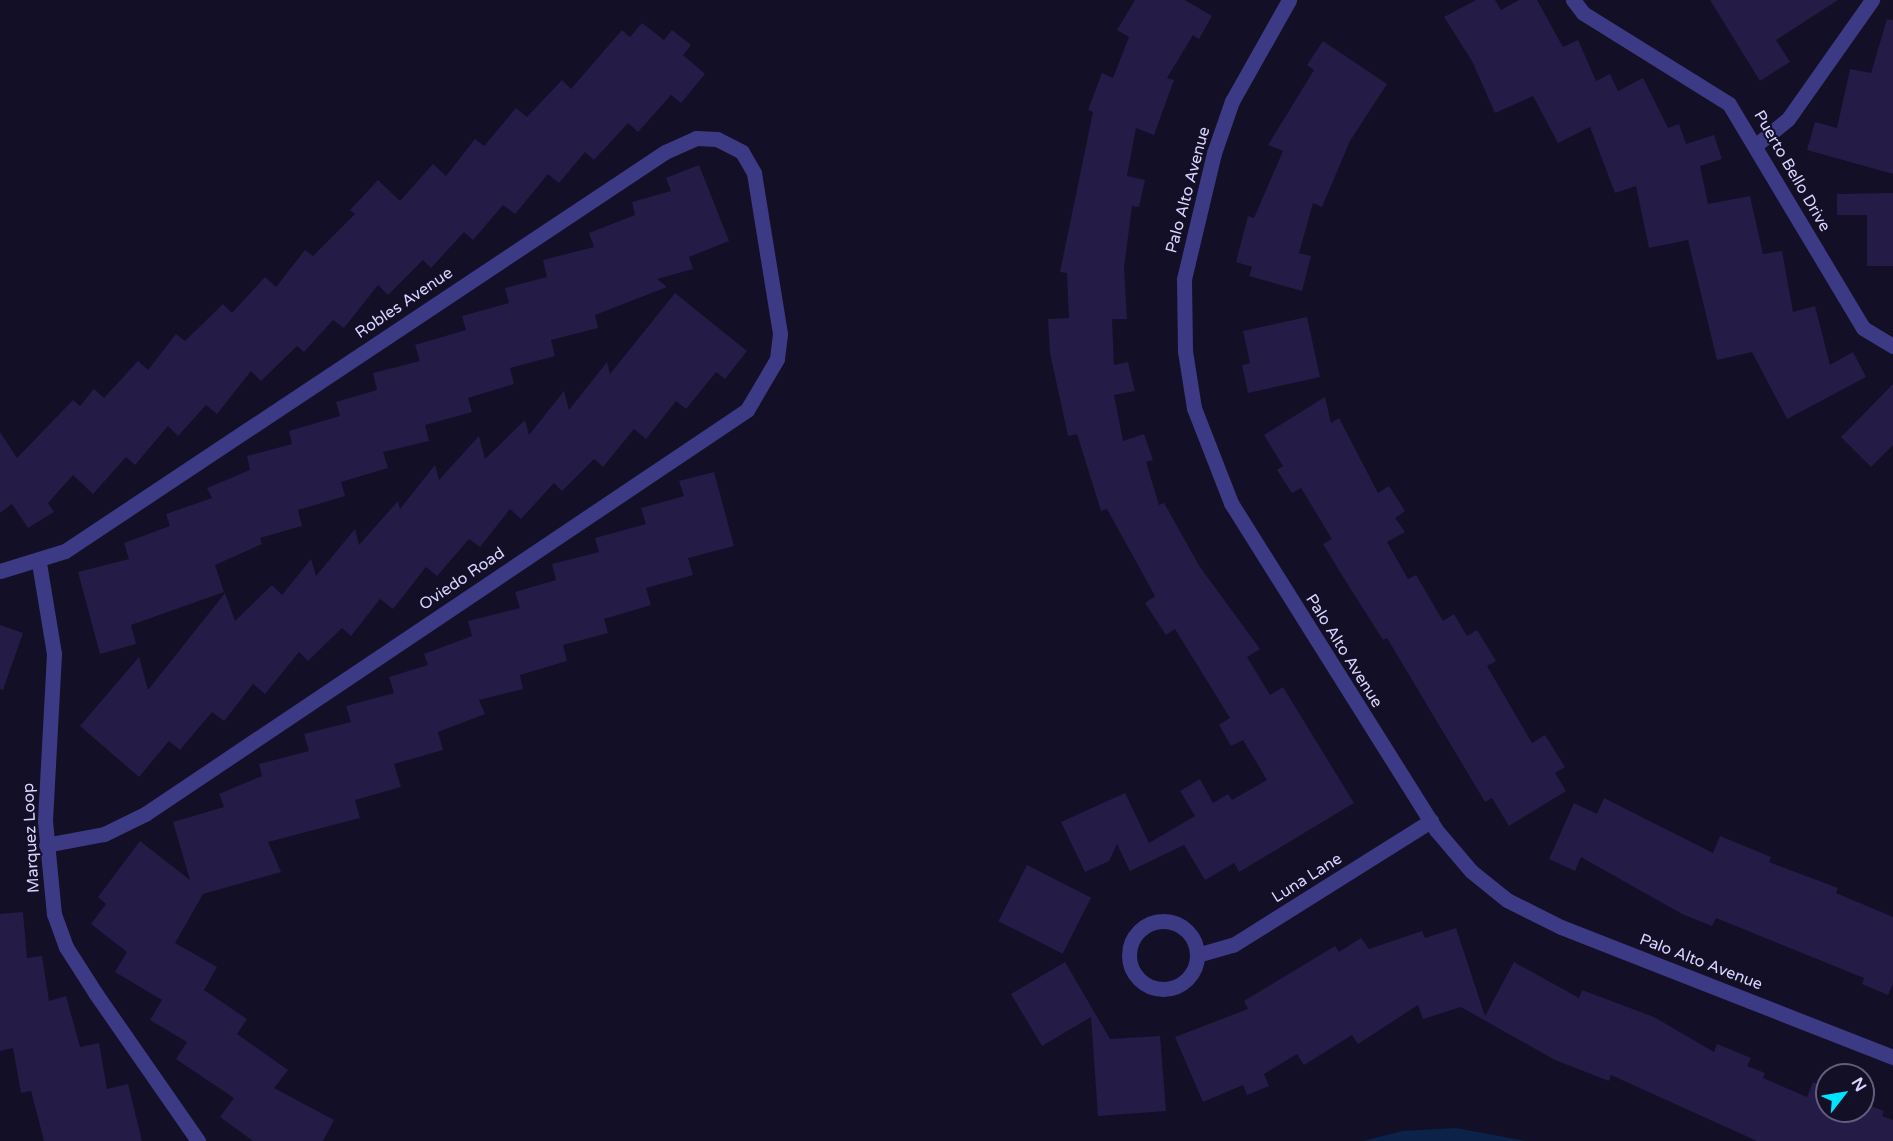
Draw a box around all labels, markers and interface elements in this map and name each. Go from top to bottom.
street label: Puerto Bello Drive [1749,107,1835,235]
street label: Palo Alto Avenue [1162,125,1214,255]
street label: Robles Avenue [352,263,456,343]
street label: Oviedo Road [416,543,508,615]
street label: Palo Alto Avenue [1301,591,1387,711]
street label: Marquez Loop [19,783,43,893]
street label: Luna Lane [1268,849,1346,907]
street label: Palo Alto Avenue [1637,930,1765,994]
north arrow [1815,1063,1875,1123]
text: N [1847,1074,1871,1095]

